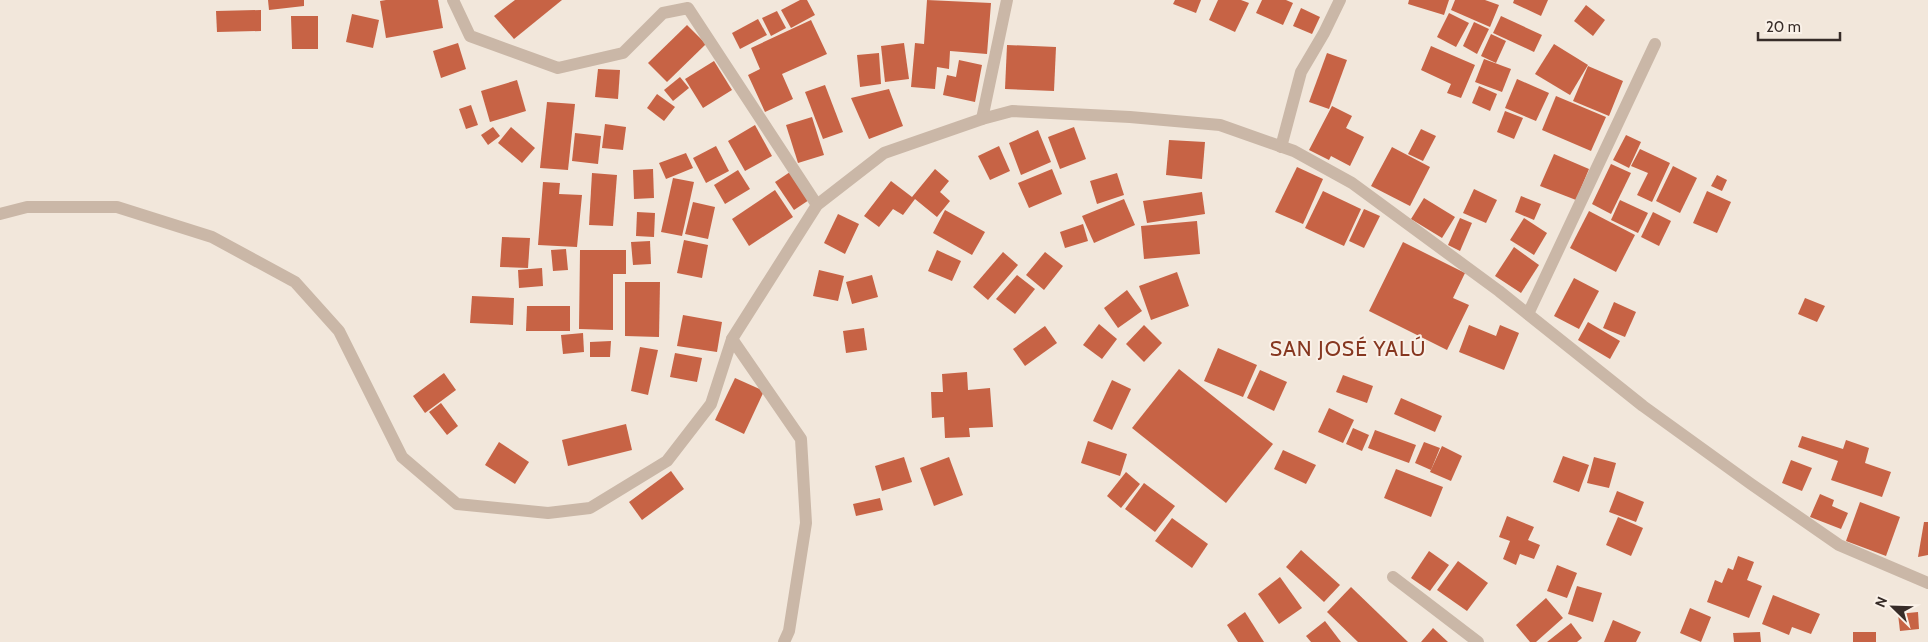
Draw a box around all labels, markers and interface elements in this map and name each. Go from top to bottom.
scale bar [1758,10,1840,42]
text: 20 m [1766,18,1801,36]
district label: SAN JOSÉ YALÚ [1270,336,1426,361]
north arrow [1868,582,1918,632]
text: N [1871,594,1891,610]

